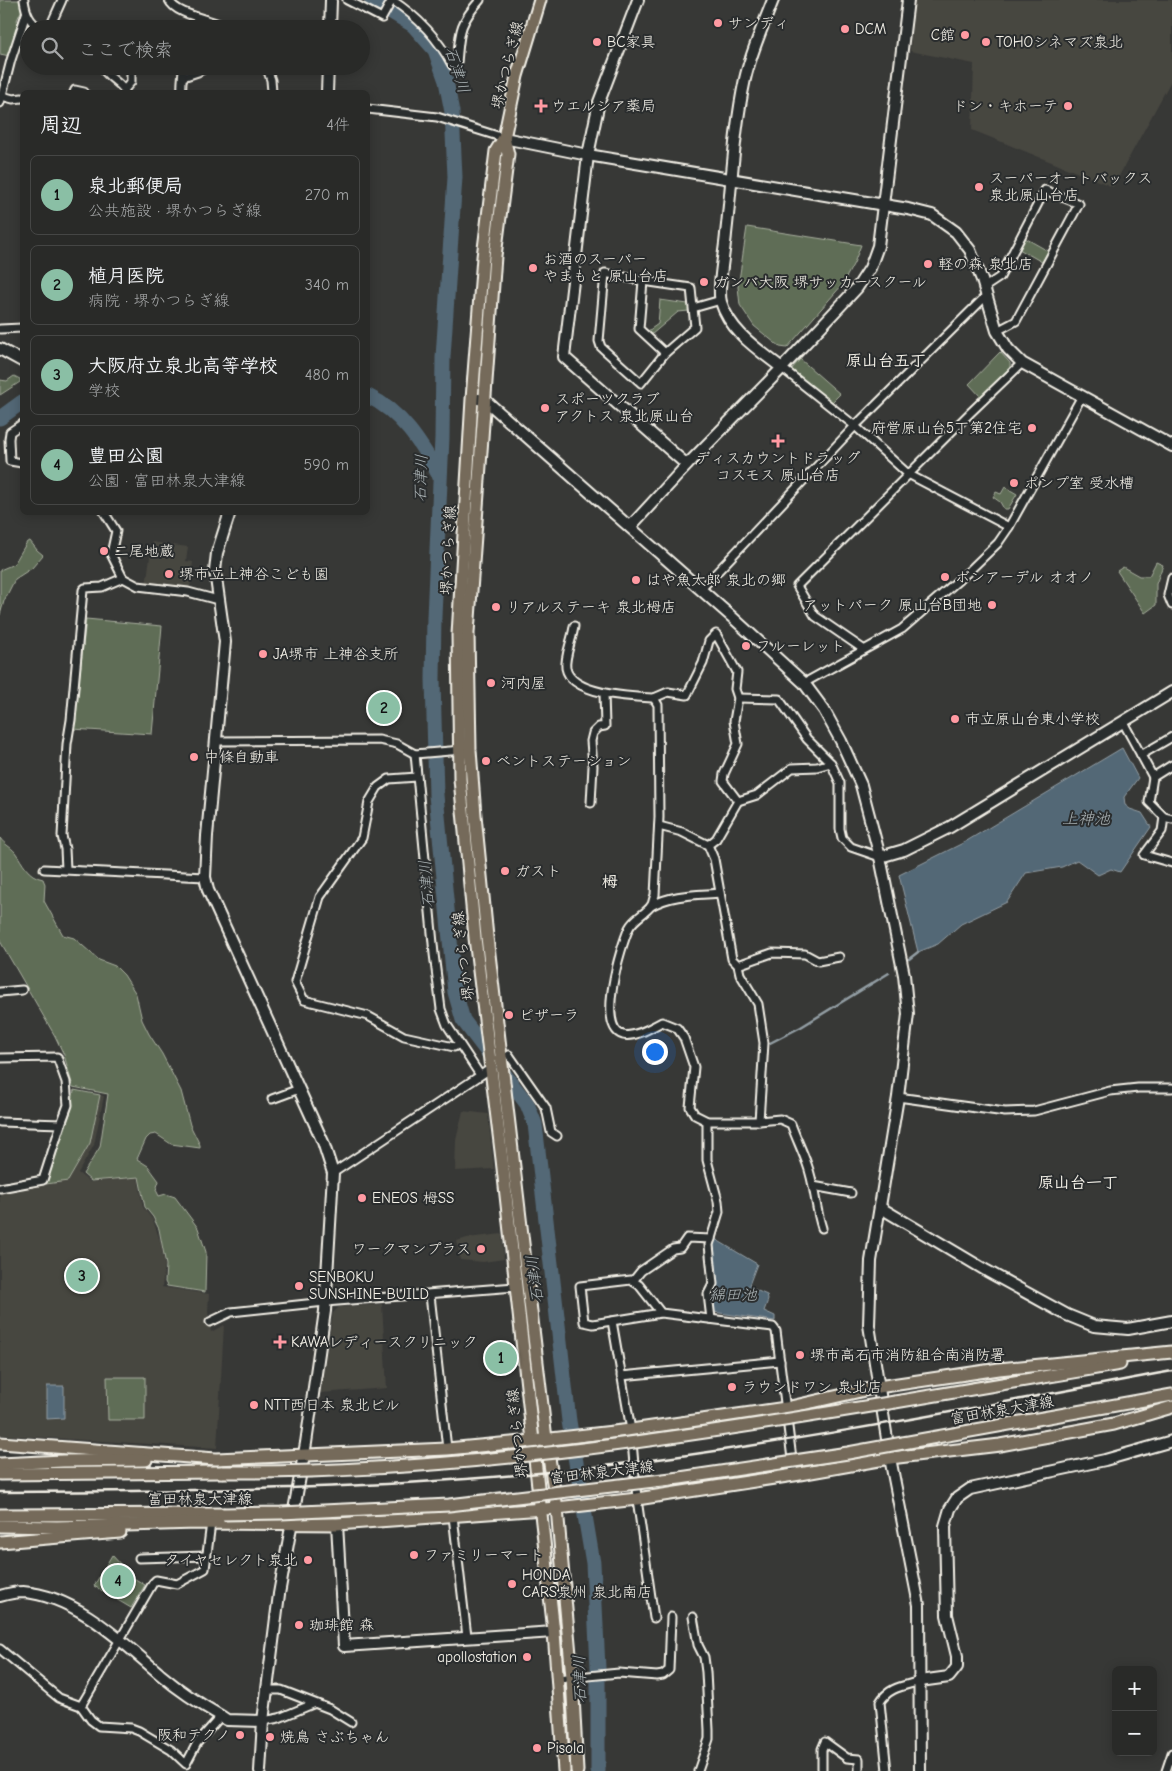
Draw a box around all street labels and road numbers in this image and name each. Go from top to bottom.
street label: 堺かつらぎ線 [487,19,527,111]
street label: 堺かつらぎ線 [437,505,459,595]
street label: 堺かつらぎ線 [449,910,477,1002]
street label: 堺かつらぎ線 [503,1387,531,1479]
street label: 富田林泉大津線 [949,1392,1055,1428]
street label: 富田林泉大津線 [549,1457,655,1487]
street label: 富田林泉大津線 [147,1490,253,1508]

